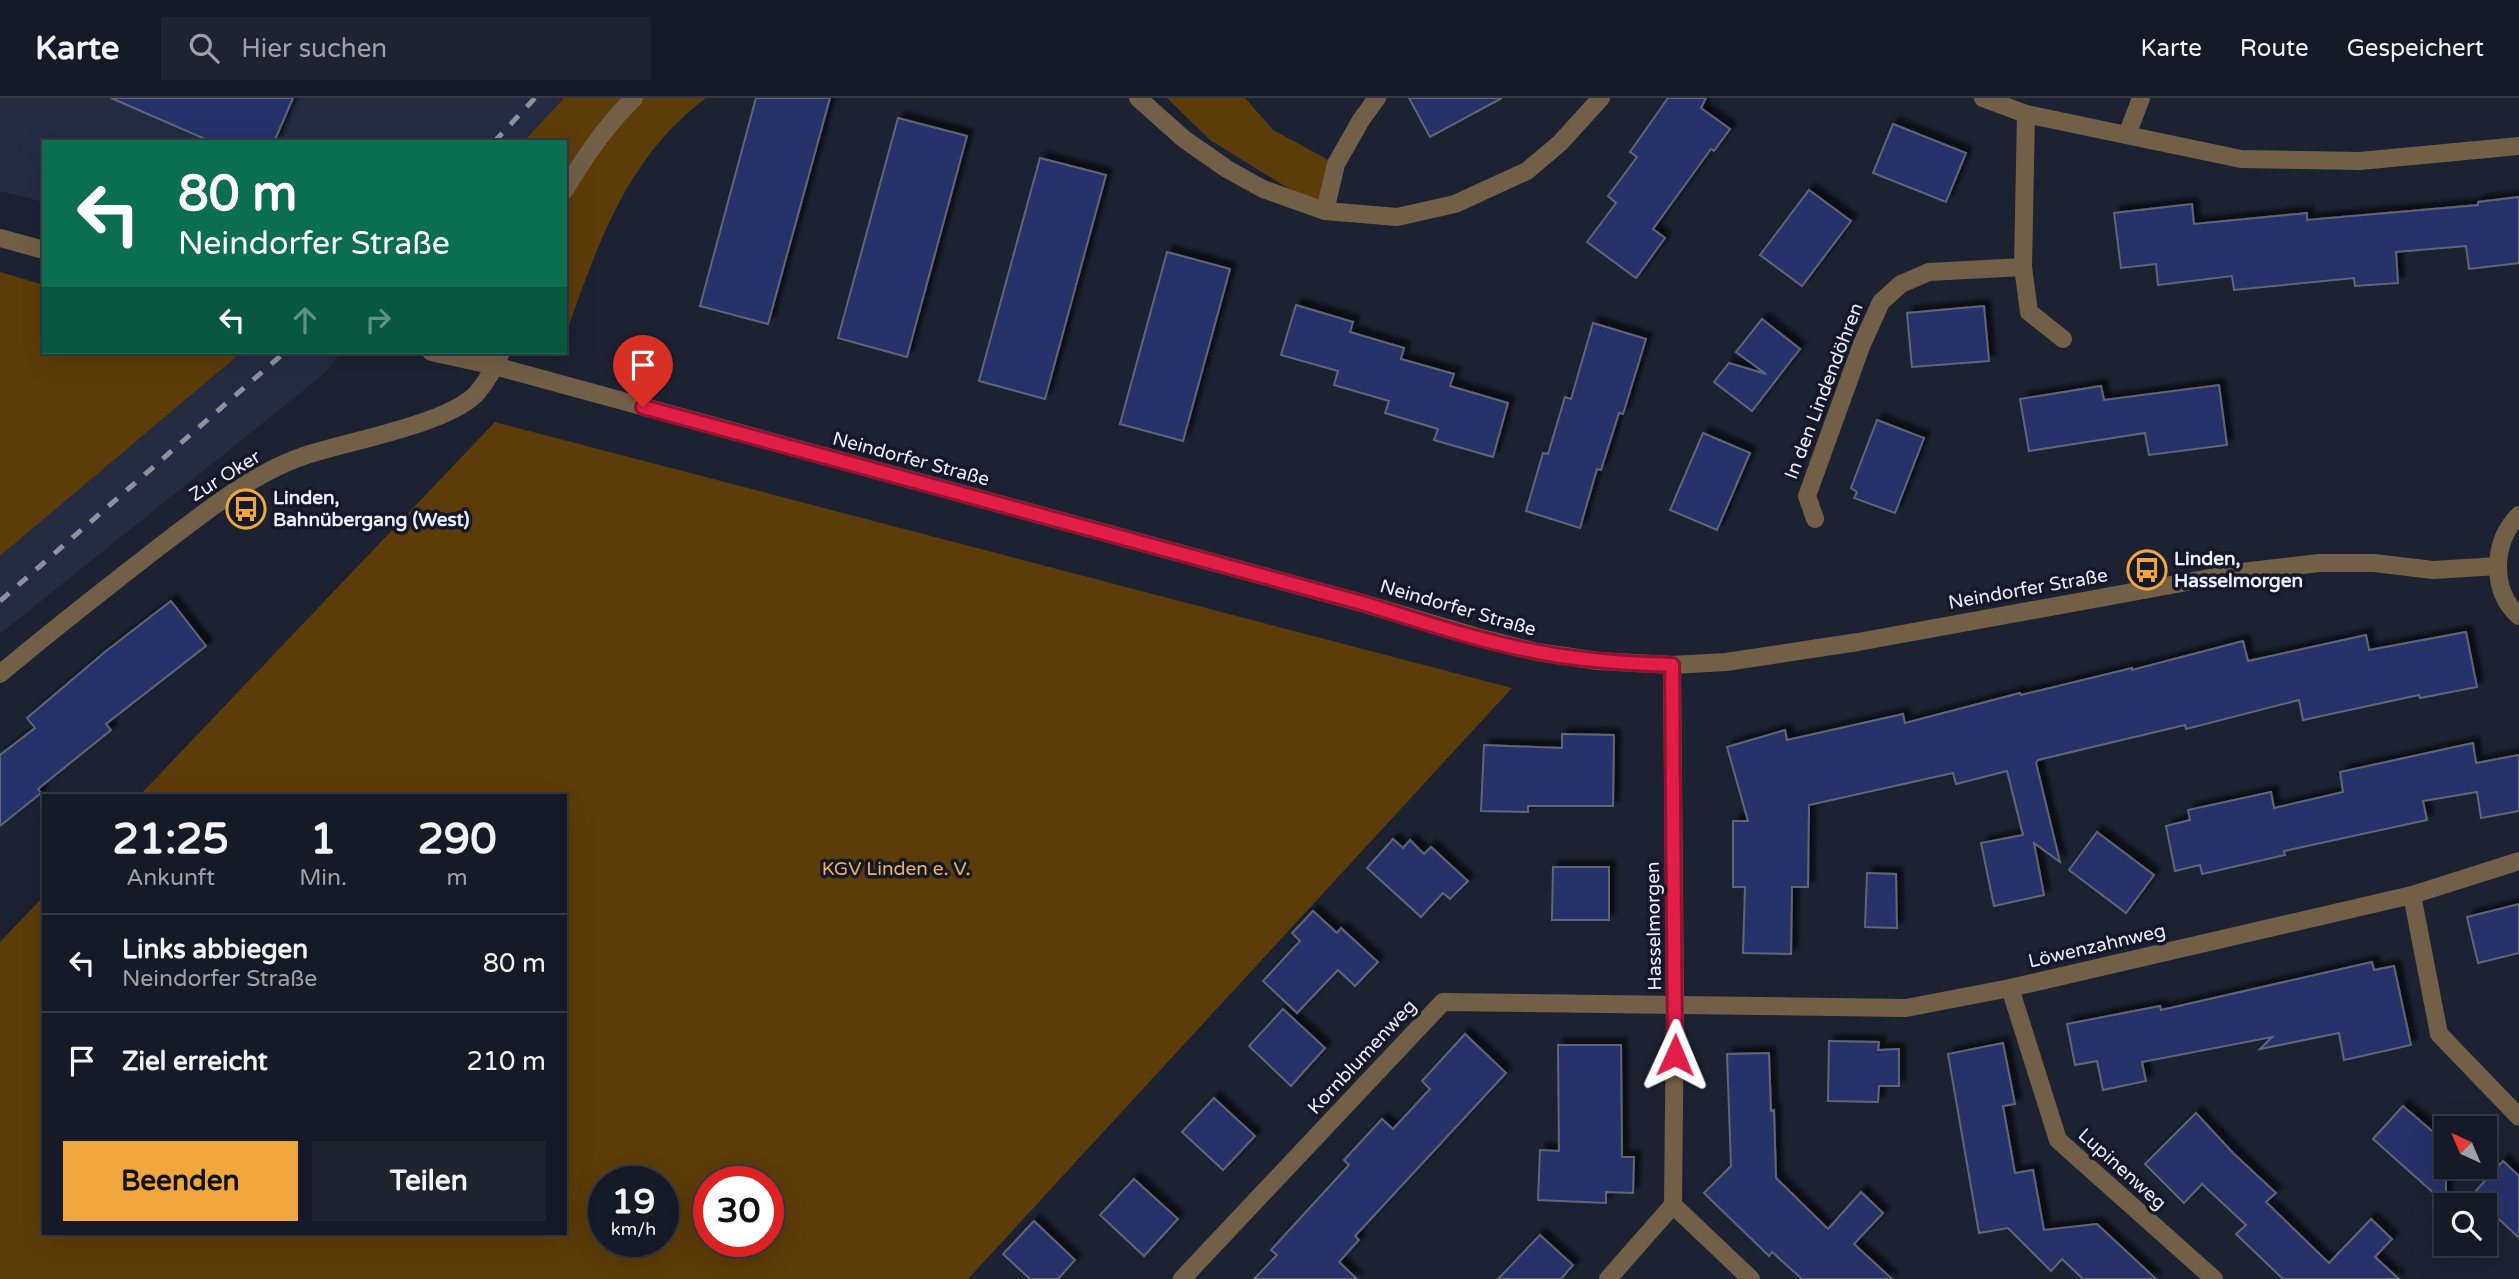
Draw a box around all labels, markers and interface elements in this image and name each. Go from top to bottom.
search box [161,17,651,80]
text: Karte [35,29,119,68]
icon: search [185,29,223,67]
text: Hier suchen [241,33,387,64]
text: Karte [2140,34,2202,63]
text: Route [2240,34,2309,63]
text: Gespeichert [2347,34,2484,63]
text: 80 m [178,165,297,224]
icon: left [63,168,154,259]
text: Neindorfer Straße [178,225,450,263]
street label: In den Lindendöhren [1780,300,1868,482]
icon: left [213,301,251,339]
icon: ahead [286,301,324,339]
icon: right [359,301,397,339]
pin [613,335,673,407]
icon: arrive [624,346,662,384]
street label: Neindorfer Straße [830,427,992,491]
street label: Zur Oker [186,445,265,506]
place label: Linden, Bahnübergang (West) [273,487,470,532]
bus stop icon: Linden, Bahnübergang (West) [225,488,267,530]
place label: Linden, Hasselmorgen [2174,548,2303,593]
bus stop icon: Linden, Hasselmorgen [2126,549,2168,591]
street label: Neindorfer Straße [1947,564,2109,614]
street label: Neindorfer Straße [1377,575,1539,641]
text: 21:25 [112,814,229,865]
text: 1 [310,814,336,865]
text: 290 [417,814,497,865]
park label: KGV Linden e. V. [822,858,970,880]
street label: Hasselmorgen [1642,861,1666,991]
text: Ankunft [126,864,215,892]
text: Min. [299,864,347,892]
text: m [446,864,468,892]
street label: Löwenzahnweg [2026,919,2168,973]
text: Links abbiegen [122,934,308,965]
icon: left [63,944,101,982]
text: 80 m [483,948,546,979]
text: Neindorfer Straße [122,965,317,993]
street label: Kornblumenweg [1303,995,1421,1119]
position arrow [1638,1018,1712,1092]
icon: arrive [63,1042,101,1080]
text: Ziel erreicht [122,1046,268,1077]
text: 210 m [466,1046,546,1077]
north arrow [2434,1116,2497,1180]
map controls [2434,1116,2497,1256]
street label: Lupinenweg [2074,1124,2170,1214]
button: Beenden [63,1141,298,1221]
button: Teilen [312,1141,546,1221]
speed limit sign: 30 [693,1166,784,1257]
text: 19 [612,1181,655,1223]
button: search [2434,1193,2497,1256]
text: km/h [611,1218,656,1240]

